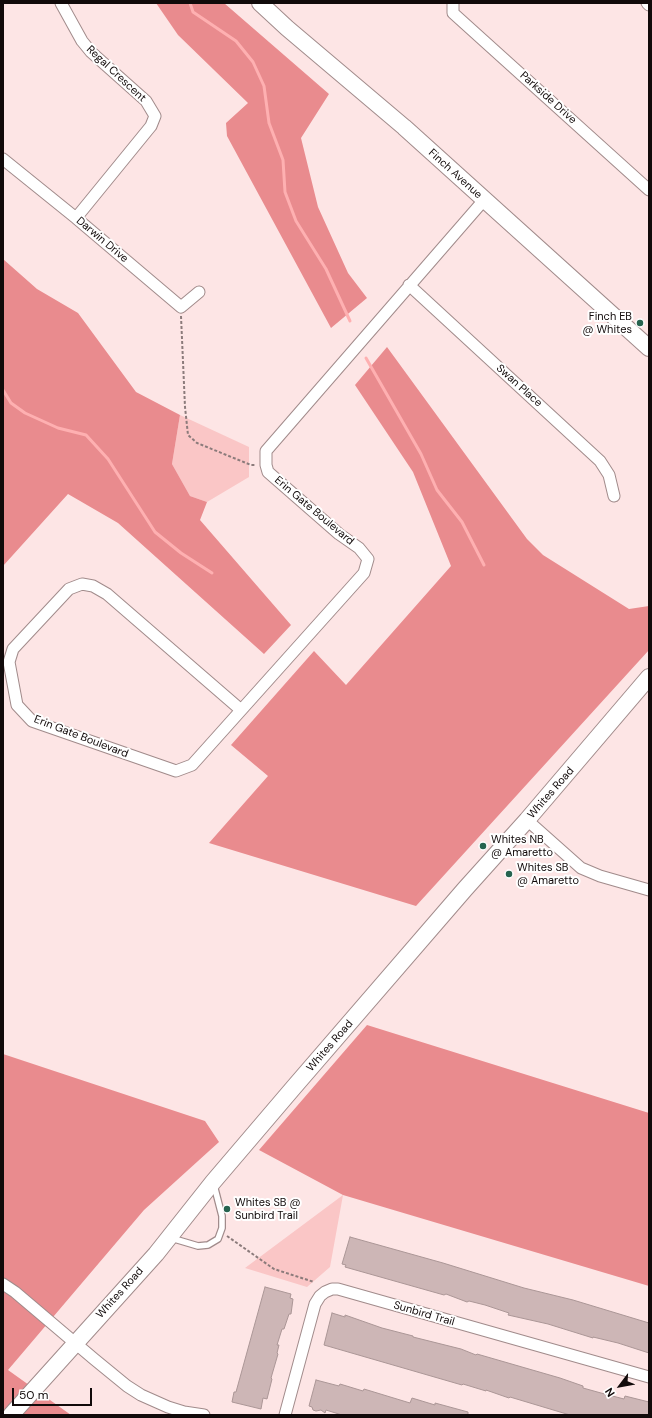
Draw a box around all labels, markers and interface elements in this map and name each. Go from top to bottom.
street label: Regal Crescent [83,43,149,105]
street label: Parkside Drive [517,69,579,127]
street label: Finch Avenue [425,146,485,202]
street label: Darwin Drive [73,214,131,266]
place label: Finch EB @ Whites [582,310,632,336]
marker: Finch EB @ Whites [635,318,645,328]
street label: Swan Place [493,362,545,410]
street label: Erin Gate Boulevard [272,474,356,548]
street label: Erin Gate Boulevard [32,713,130,761]
street label: Whites Road [525,764,577,822]
place label: Whites NB @ Amaretto [491,833,553,859]
marker: Whites NB @ Amaretto [478,841,488,851]
place label: Whites SB @ Amaretto [517,861,579,887]
marker: Whites SB @ Amaretto [504,869,514,879]
street label: Whites Road [304,1017,356,1075]
place label: Whites SB @ Sunbird Trail [235,1196,300,1222]
marker: Whites SB @ Sunbird Trail [222,1204,232,1214]
street label: Whites Road [94,1265,146,1321]
street label: Sunbird Trail [392,1299,456,1329]
north arrow [600,1366,640,1406]
scale bar [14,1380,94,1406]
text: N [602,1385,618,1399]
text: 50 m [19,1387,48,1403]

